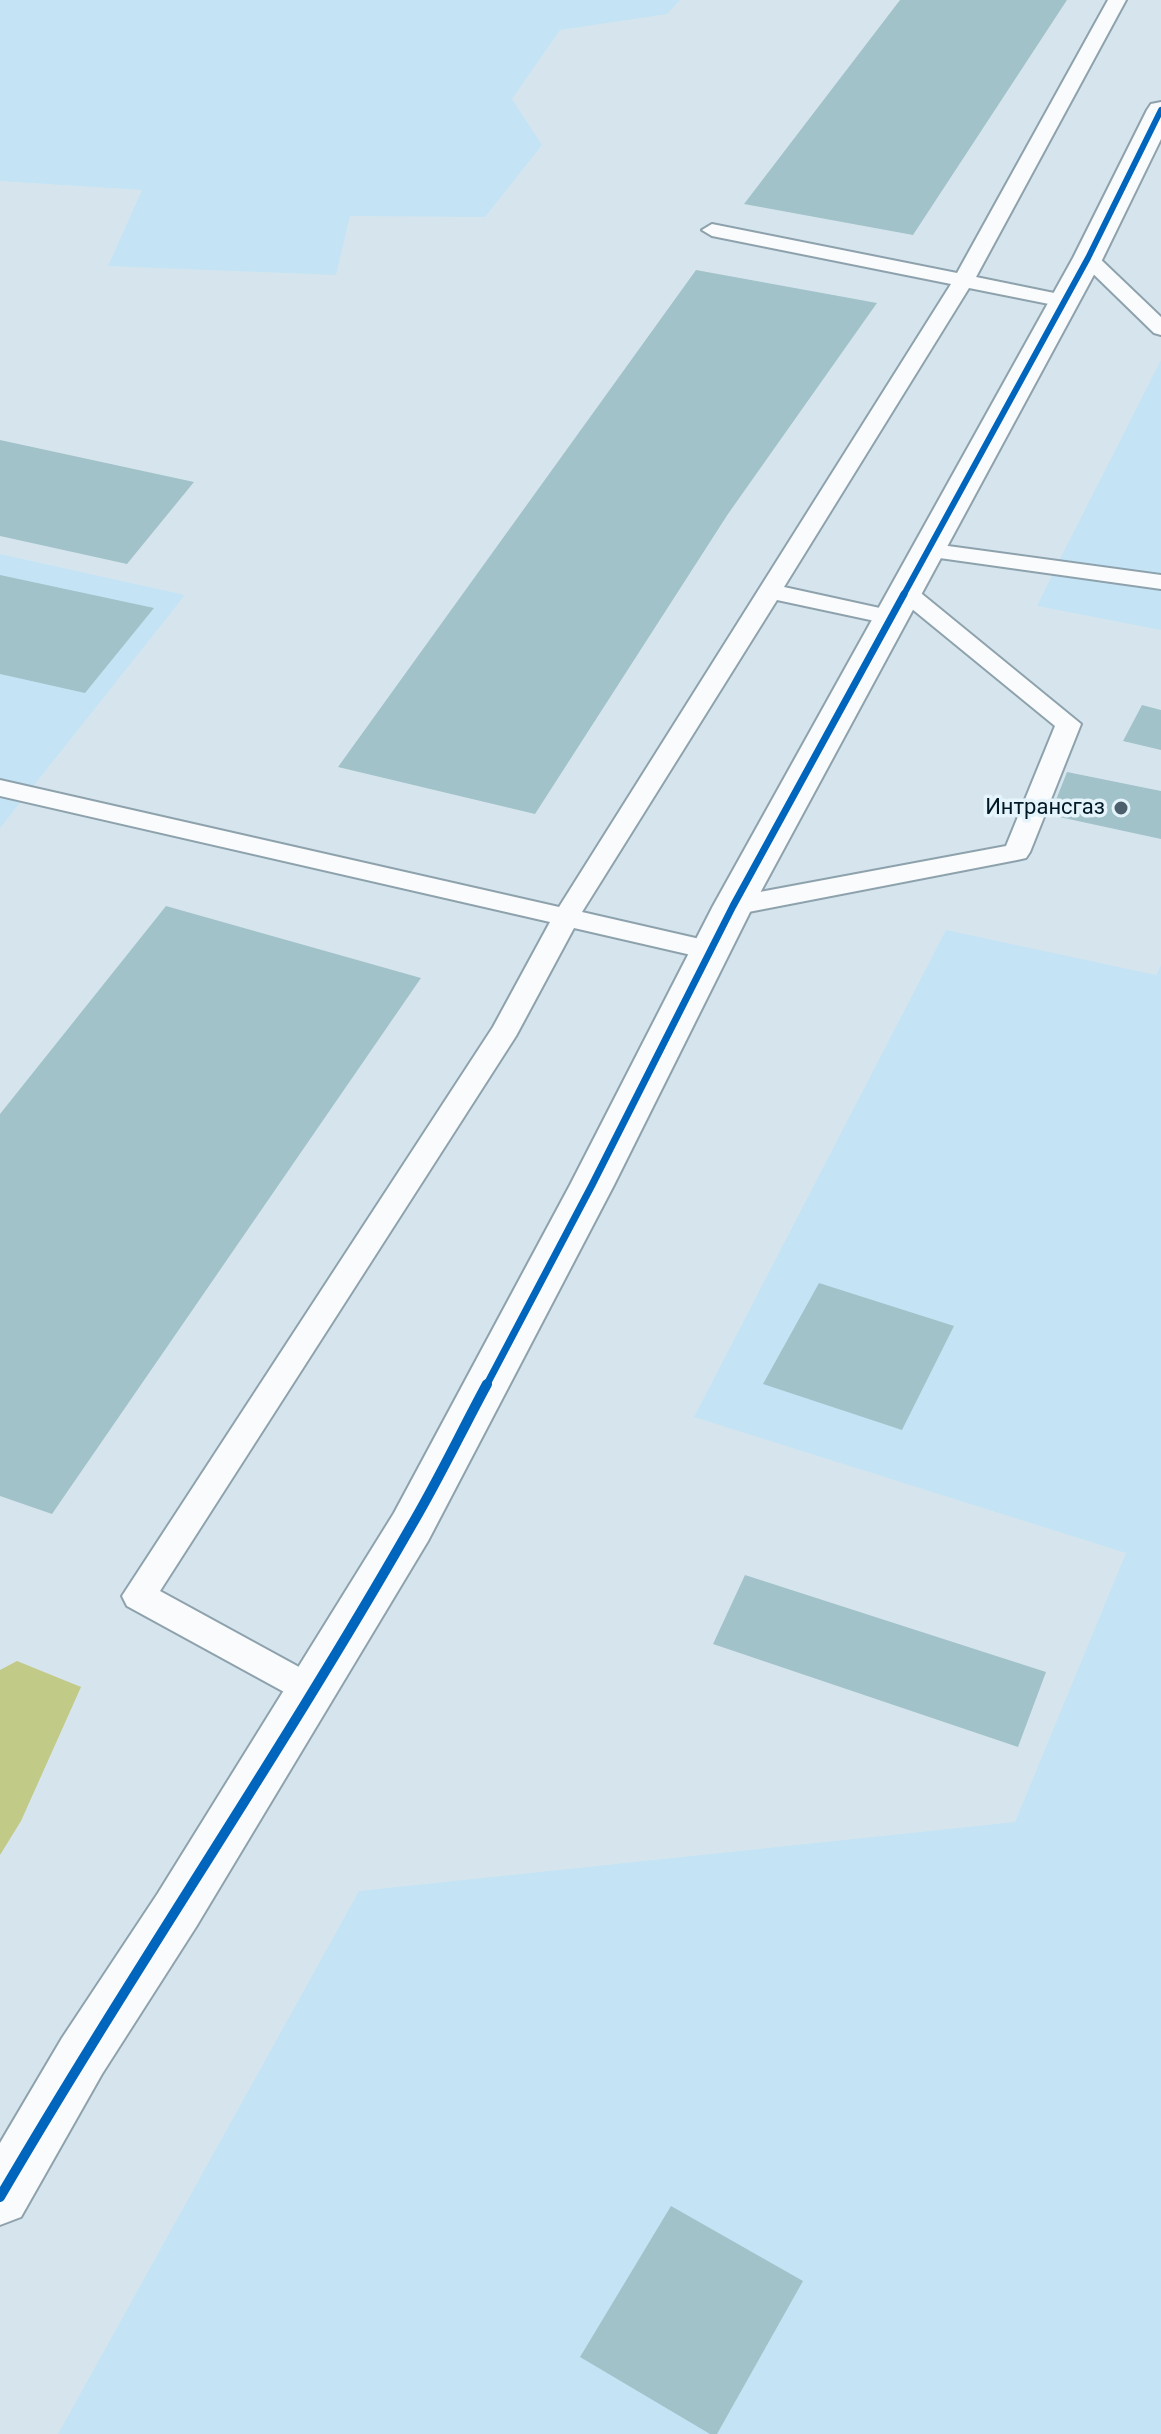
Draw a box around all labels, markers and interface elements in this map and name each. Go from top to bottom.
place label: Интрансгаз [985,795,1105,821]
marker: Интрансгаз [1112,799,1130,817]

